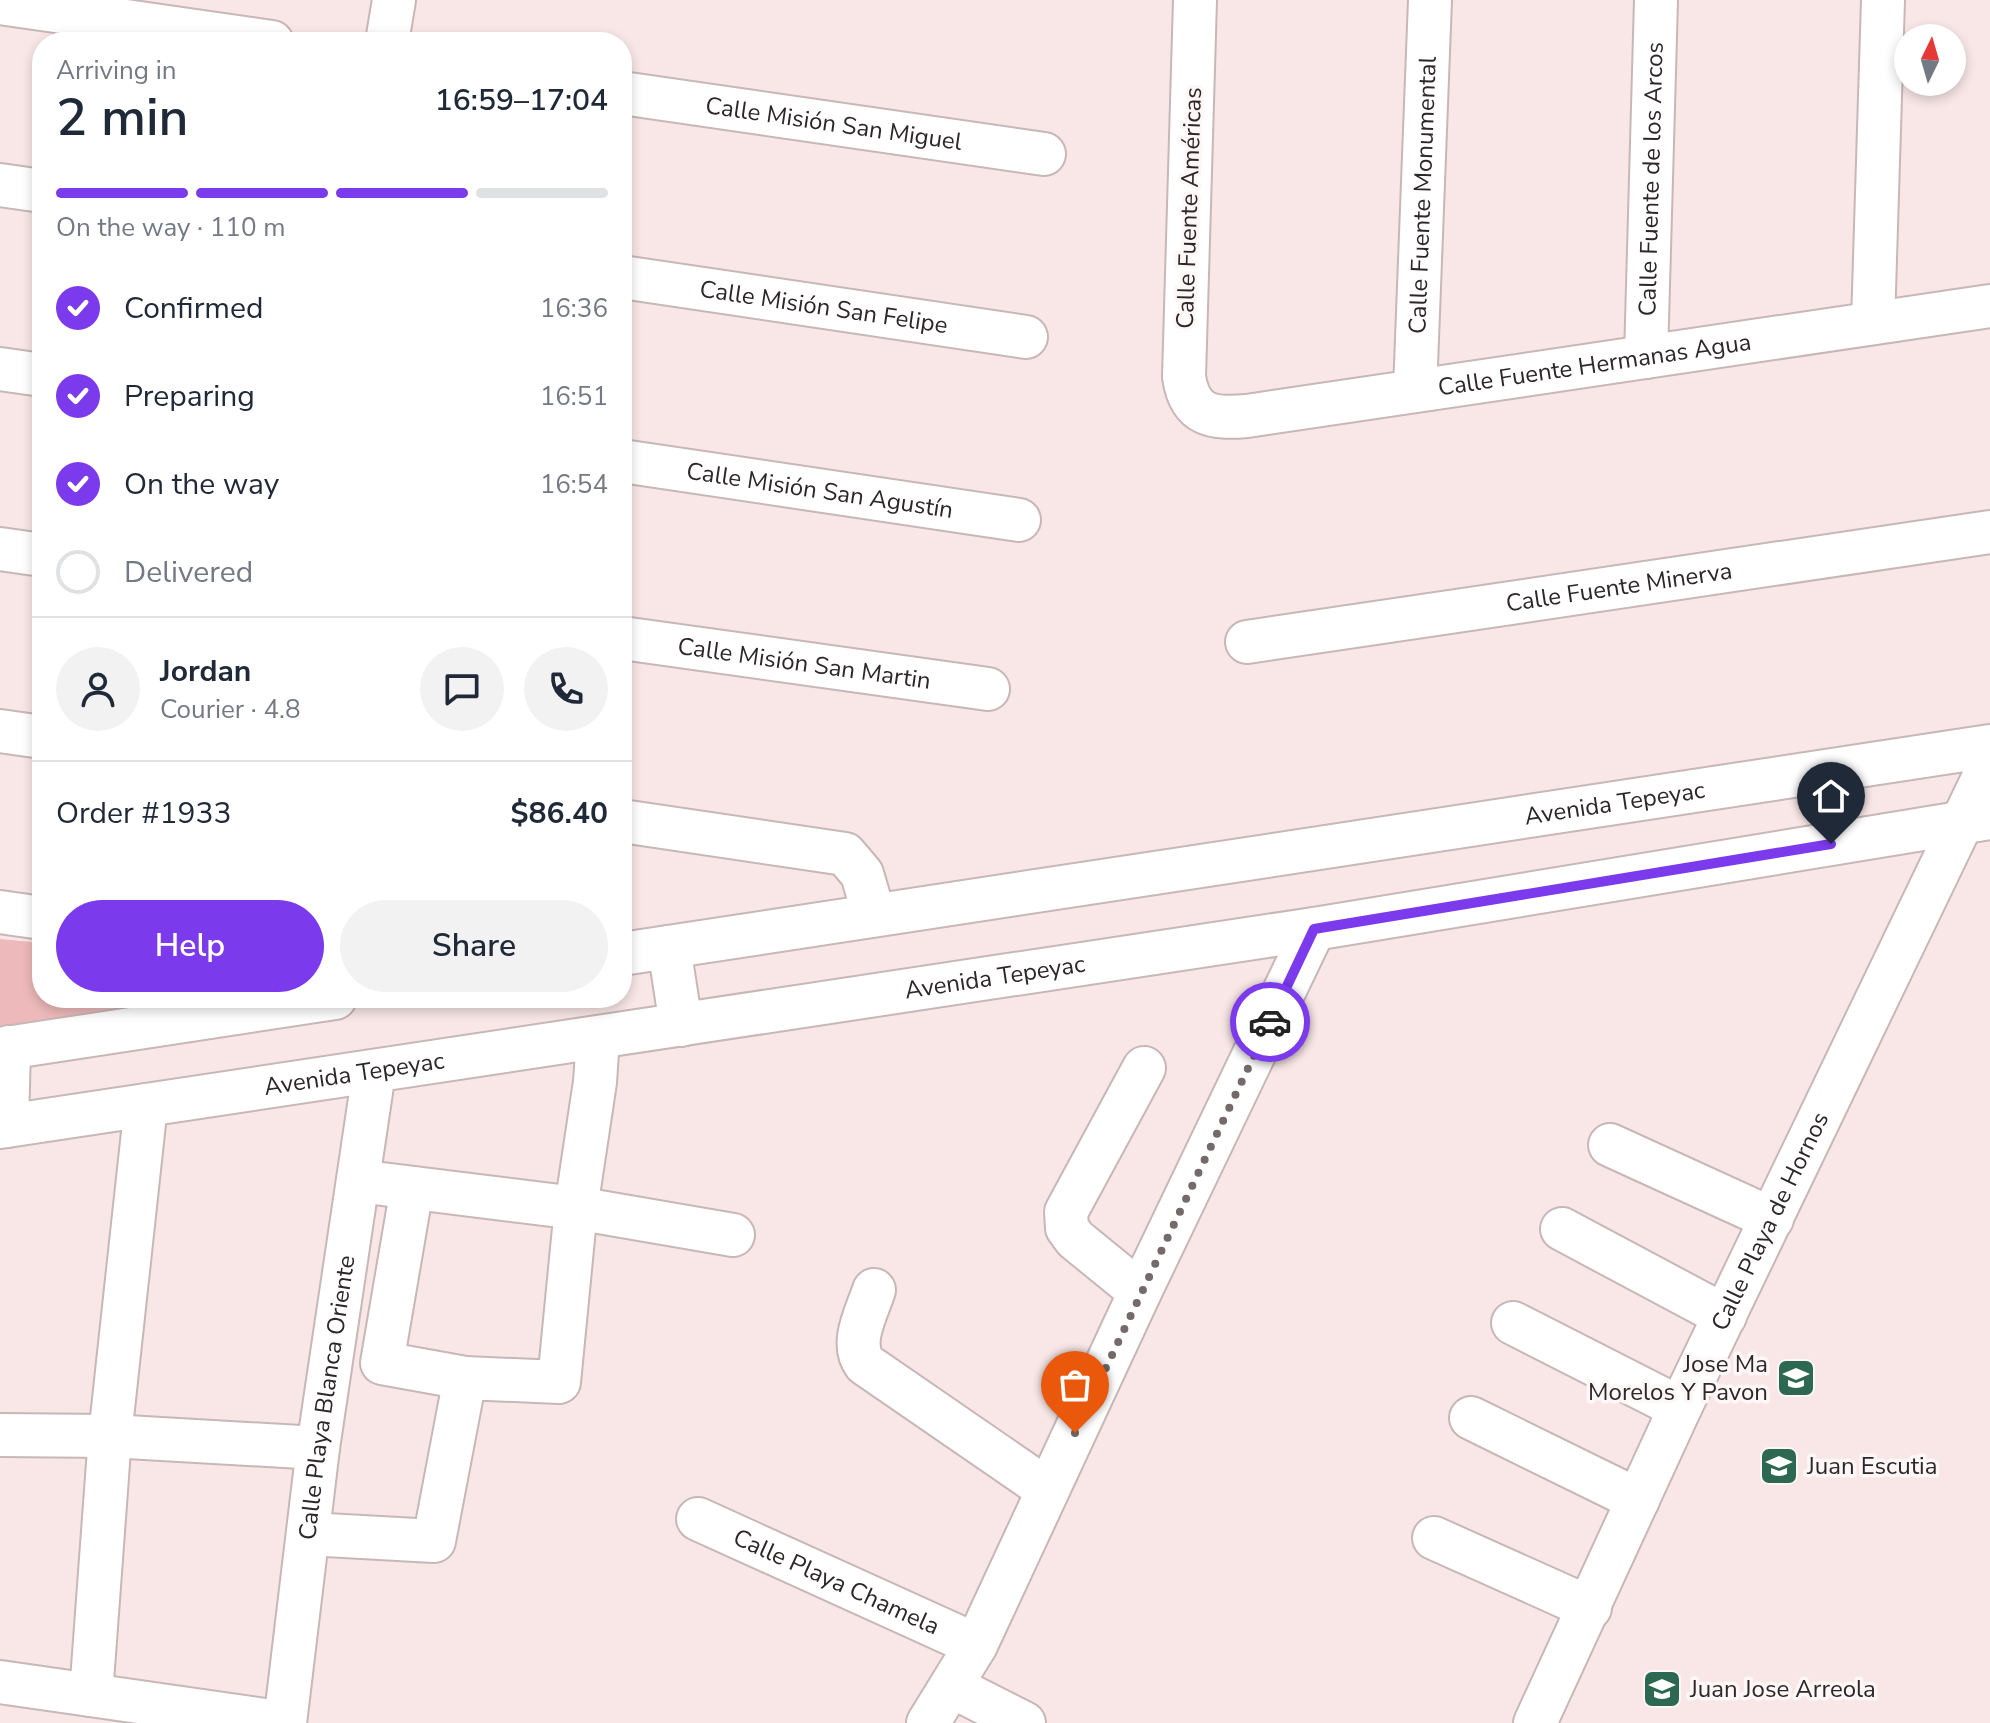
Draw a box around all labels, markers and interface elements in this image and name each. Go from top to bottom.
north arrow [1894,24,1966,96]
map controls [1894,24,1966,96]
street label: Calle Fuente de los Arcos [1631,42,1671,317]
text: Arriving in [56,53,177,88]
street label: Calle Fuente Monumental [1401,56,1444,335]
text: 16:59–17:04 [435,80,608,121]
text: 2 min [56,82,189,153]
street label: Calle Fuente Américas [1169,87,1209,329]
street label: Calle Misión San Miguel [703,89,964,158]
text: On the way · 110 m [56,210,285,245]
street label: Calle Misión San Felipe [698,273,950,341]
icon: check [56,286,100,330]
text: Confirmed [124,288,264,329]
text: 16:36 [540,291,608,326]
street label: Calle Fuente Hermanas Agua [1436,326,1753,404]
icon: check [56,374,100,418]
text: Preparing [124,376,255,417]
text: 16:51 [540,379,608,414]
street label: Calle Misión San Agustín [684,455,955,526]
icon: check [56,462,100,506]
text: On the way [124,464,279,505]
text: 16:54 [540,467,608,502]
text: Delivered [124,552,253,593]
street label: Calle Fuente Minerva [1504,554,1734,619]
street label: Calle Misión San Martin [676,630,933,697]
button: person [56,647,140,731]
button: chat [420,647,504,731]
button: phone [524,647,608,731]
text: Jordan [160,651,251,692]
text: Courier · 4.8 [160,692,301,727]
pin [1797,762,1865,844]
street label: Avenida Tepeyac [1522,774,1707,833]
icon: home [1809,774,1853,818]
text: Order #1933 [56,793,231,834]
text: $86.40 [511,793,608,834]
button: Help [56,900,324,992]
button: Share [340,900,608,992]
street label: Avenida Tepeyac [902,948,1087,1006]
courier [1230,982,1310,1062]
icon: car [1248,1000,1292,1044]
street label: Avenida Tepeyac [262,1044,446,1103]
street label: Calle Playa de Hornos [1704,1107,1836,1336]
street label: Calle Playa Blanca Oriente [291,1253,362,1542]
place label: Jose Ma Morelos Y Pavon [1588,1348,1768,1408]
pin [1041,1351,1109,1433]
school or university icon: Jose Ma Morelos Y Pavon [1775,1357,1817,1399]
icon: bag [1053,1363,1097,1407]
school or university icon: Juan Escutia [1758,1445,1800,1487]
place label: Juan Escutia [1806,1450,1937,1482]
street label: Calle Playa Chamela [728,1521,945,1642]
school or university icon: Juan Jose Arreola [1641,1668,1683,1710]
place label: Juan Jose Arreola [1689,1673,1876,1705]

